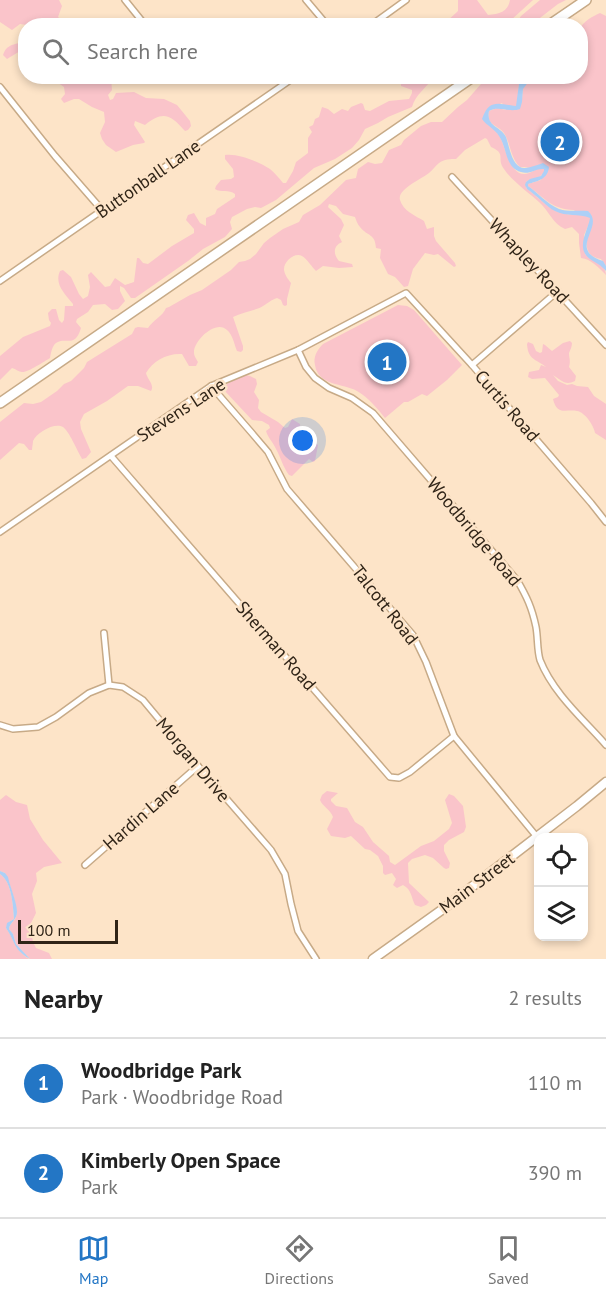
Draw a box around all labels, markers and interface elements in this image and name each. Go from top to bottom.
search box [18,18,588,84]
icon: search [39,35,72,68]
text: Search here [87,37,198,65]
pin: 2 [540,120,580,164]
street label: Buttonball Lane [91,134,205,223]
street label: Whapley Road [484,213,575,308]
pin: 1 [368,340,406,385]
street label: Curtis Road [470,365,545,446]
street label: Stevens Lane [132,372,229,447]
your location [288,426,317,455]
street label: Woodbridge Road [422,473,527,591]
street label: Talcott Road [347,560,424,649]
street label: Sherman Road [231,596,321,695]
street label: Morgan Drive [151,713,235,807]
street label: Hardin Lane [98,776,183,855]
map controls [534,833,588,941]
button: locate [534,833,588,887]
street label: Main Street [434,847,519,918]
button: layers [534,887,588,941]
scale bar [18,917,118,944]
text: 100 m [27,920,70,940]
text: Nearby [24,982,102,1015]
text: 2 results [509,985,582,1011]
text: Woodbridge Park [81,1056,242,1084]
text: 1 [38,1070,49,1096]
text: 110 m [528,1070,582,1096]
text: Park · Woodbridge Road [81,1084,283,1110]
text: Kimberly Open Space [81,1146,281,1174]
text: 2 [38,1160,49,1186]
text: 390 m [528,1160,582,1186]
text: Park [81,1174,118,1200]
tab: Map [77,1232,110,1288]
tab: Directions [265,1232,334,1288]
tab: Saved [488,1232,529,1288]

